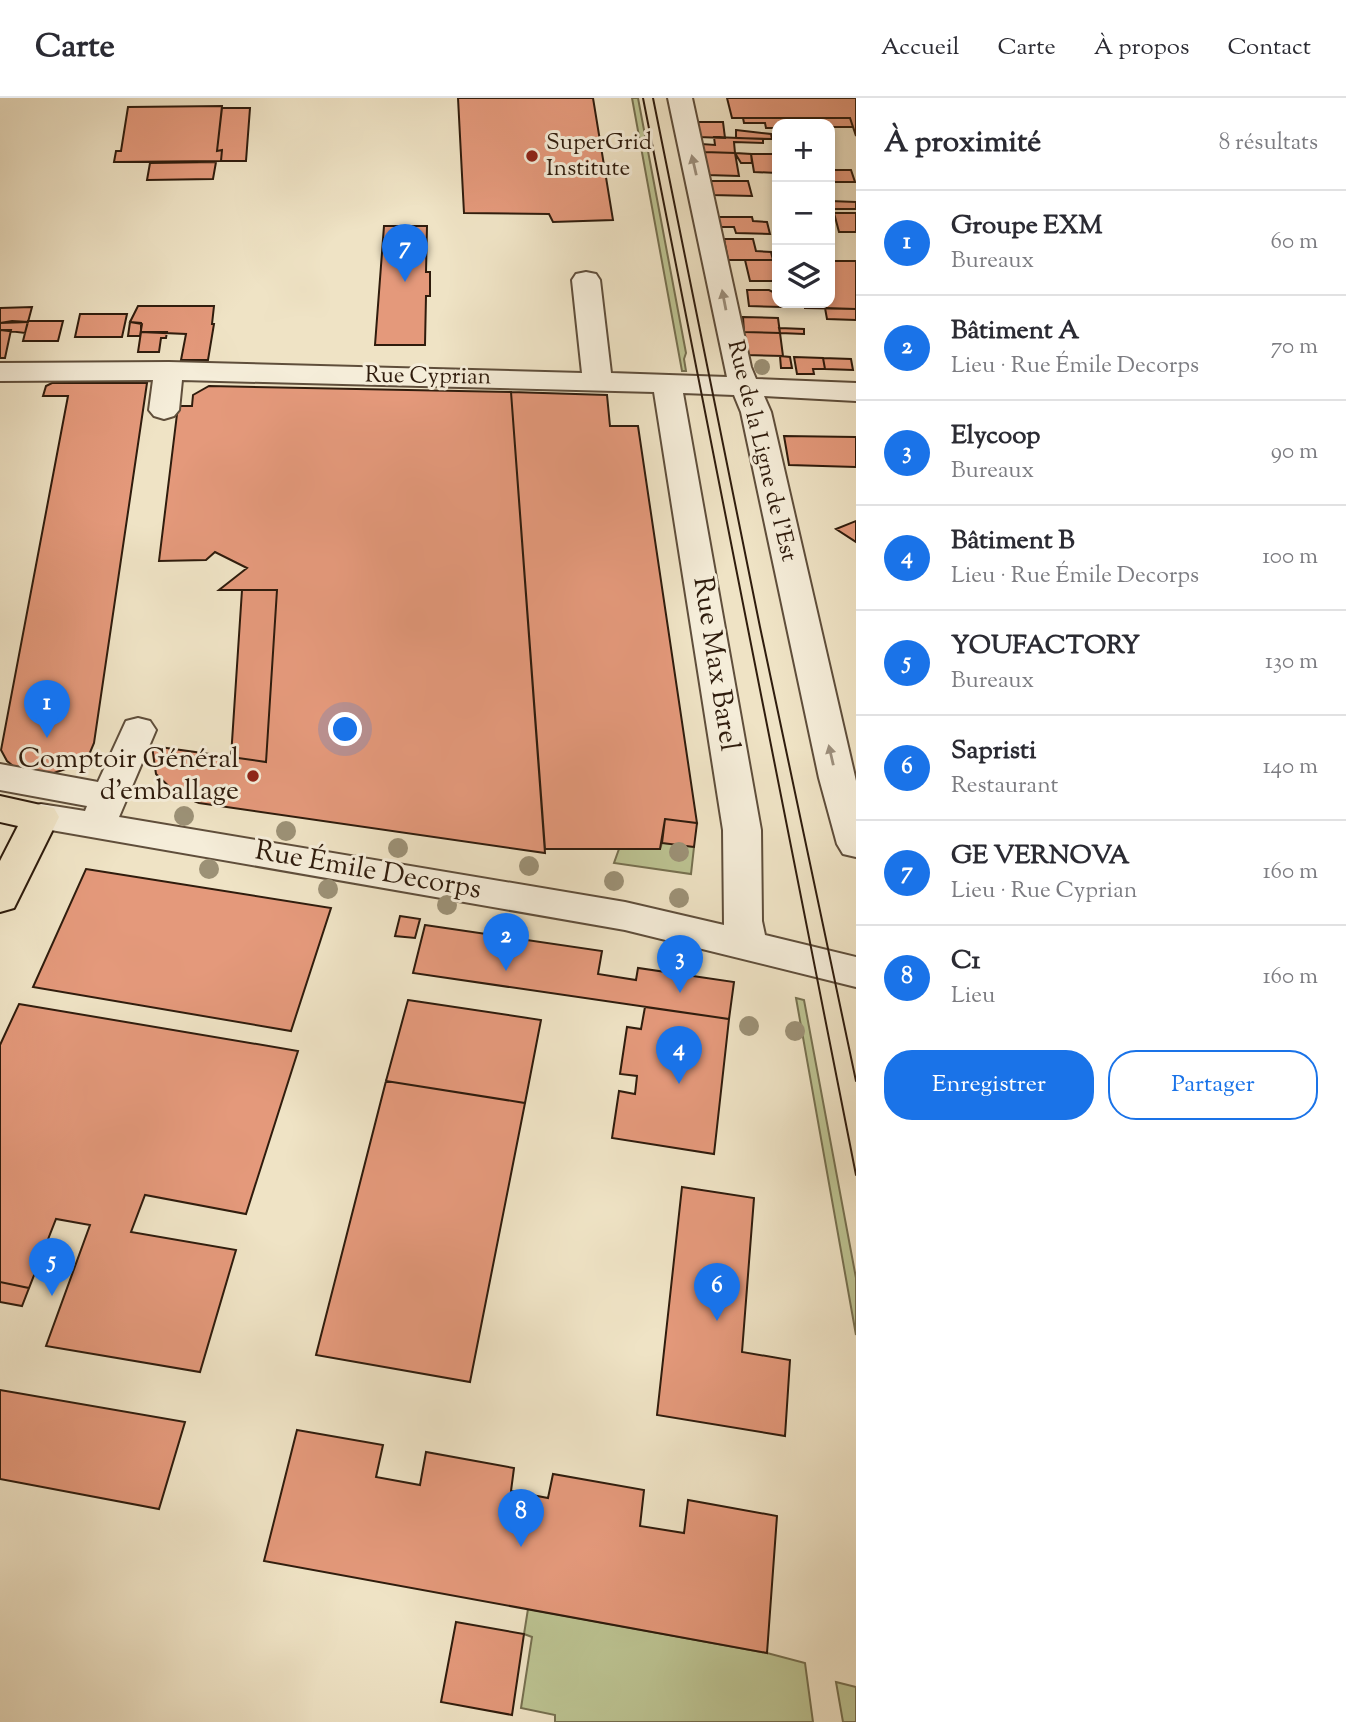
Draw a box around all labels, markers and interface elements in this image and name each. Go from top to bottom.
text: Carte [35,24,115,72]
text: Accueil [881,31,960,65]
text: Carte [998,31,1056,65]
text: À propos [1094,31,1189,65]
text: Contact [1227,31,1311,65]
map controls [772,119,835,308]
button: + [772,119,835,182]
text: À proximité [884,122,1041,165]
place label: SuperGrid Institute [546,127,652,186]
text: 8 résultats [1219,127,1318,160]
marker: SuperGrid Institute [524,148,540,164]
one-way arrow [688,153,699,175]
button: − [772,182,835,245]
text: Groupe EXM [951,208,1102,245]
pin: 7 [382,224,428,282]
text: 1 [903,226,911,259]
text: 60 m [1270,226,1318,259]
button: layers [772,245,835,308]
text: Bureaux [951,245,1034,278]
one-way arrow [718,289,729,311]
text: Bâtiment A [951,313,1079,350]
text: 2 [902,331,912,364]
text: 70 m [1271,331,1318,364]
street label: Rue de la Ligne de l'Est [718,337,804,565]
text: Lieu · Rue Émile Decorps [951,350,1199,383]
street label: Rue Cyprian [364,359,492,395]
text: Elycoop [951,418,1041,455]
text: 3 [902,436,912,469]
text: 90 m [1271,436,1318,469]
text: Bureaux [951,455,1034,488]
text: Bâtiment B [951,523,1075,560]
text: 4 [901,541,913,574]
text: 100 m [1262,541,1318,574]
text: Lieu · Rue Émile Decorps [951,560,1199,593]
street label: Rue Max Barel [681,574,749,754]
text: YOUFACTORY [951,628,1140,665]
text: 5 [903,646,911,679]
text: 130 m [1265,646,1318,679]
text: Bureaux [951,665,1034,698]
pin: 1 [24,680,70,738]
your location [328,712,362,746]
text: Sapristi [951,733,1036,770]
place label: Comptoir Général d'emballage [18,740,239,812]
one-way arrow [826,744,837,766]
text: 6 [901,751,913,784]
text: 140 m [1263,751,1318,784]
marker: Comptoir Général d'emballage [245,768,261,784]
text: Restaurant [951,770,1058,803]
street label: Rue Émile Decorps [252,831,484,911]
text: GE VERNOVA [951,838,1130,875]
text: 7 [901,856,913,889]
text: 160 m [1263,856,1318,889]
text: Lieu · Rue Cyprian [951,875,1137,908]
pin: 2 [483,913,529,971]
pin: 3 [657,935,703,993]
text: C1 [951,943,980,980]
text: 8 [901,961,913,994]
text: 160 m [1263,961,1318,994]
text: Lieu [951,980,995,1013]
pin: 4 [656,1026,702,1084]
button: Enregistrer [884,1050,1094,1120]
button: Partager [1108,1050,1318,1120]
pin: 5 [29,1238,75,1296]
pin: 6 [694,1263,740,1321]
pin: 8 [498,1489,544,1547]

